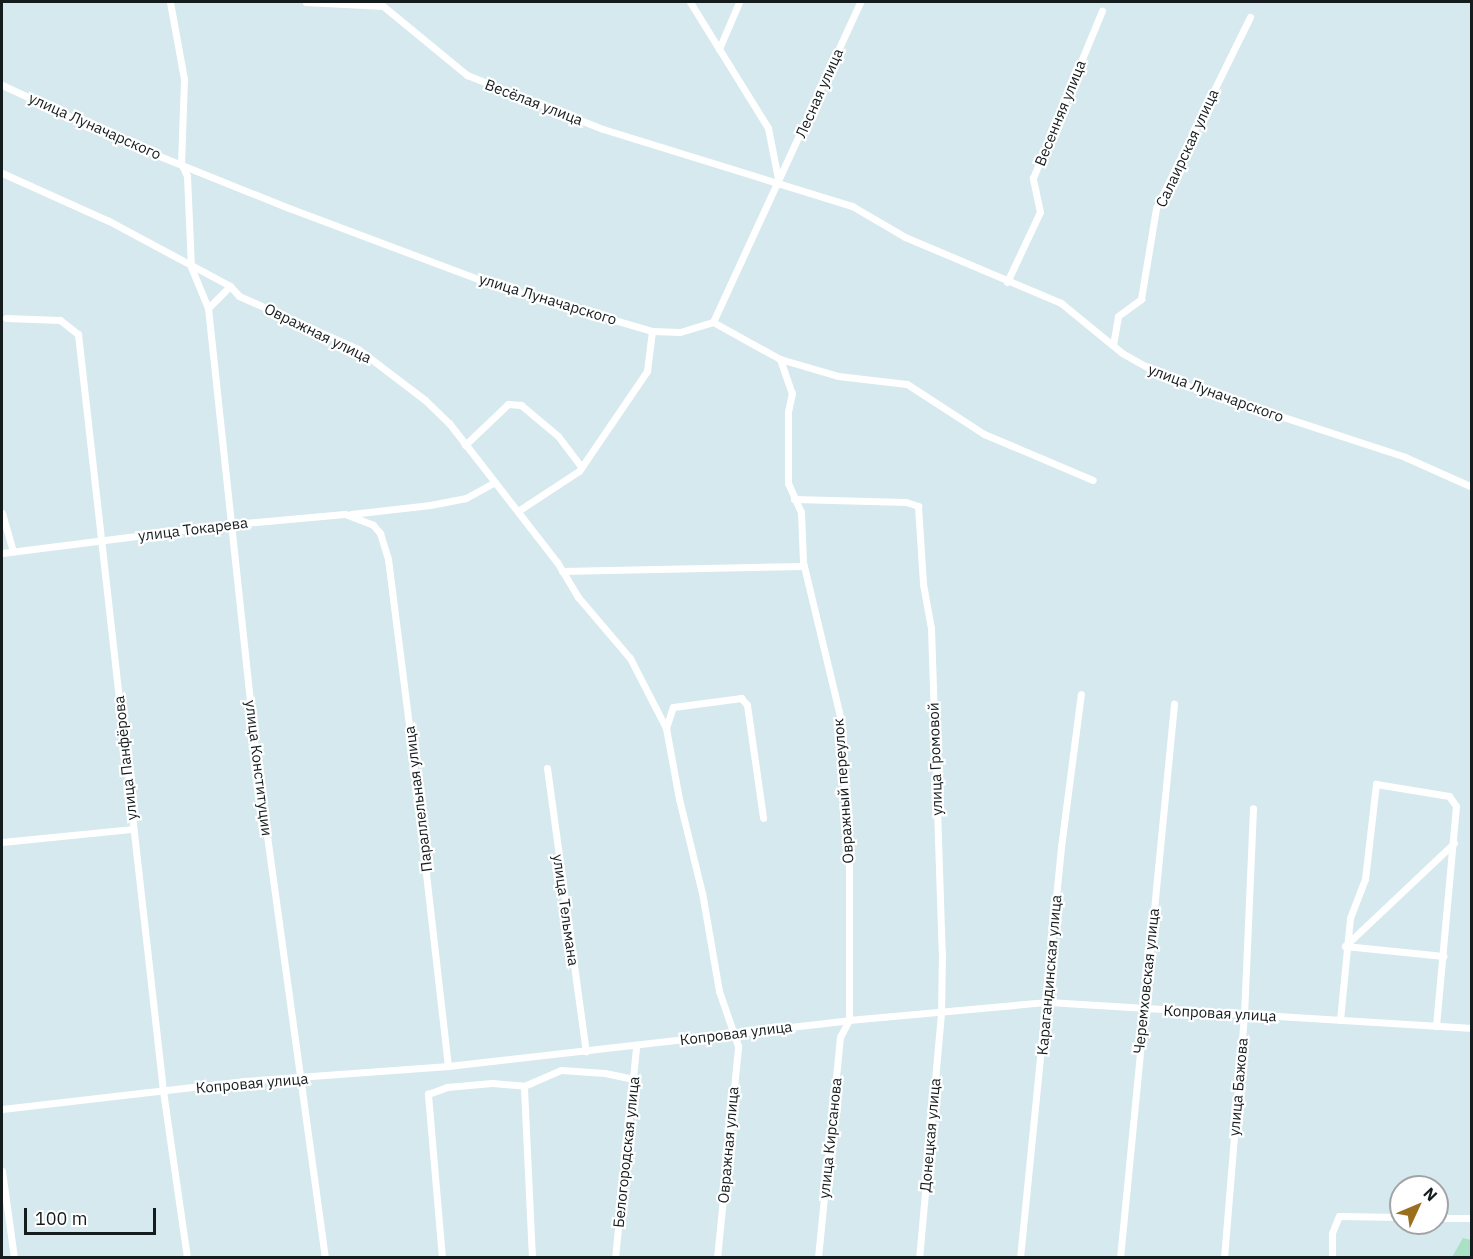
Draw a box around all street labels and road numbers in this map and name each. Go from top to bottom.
street label: Лесная улица [791,45,847,141]
street label: Весенняя улица [1031,57,1089,169]
street label: Весёлая улица [483,75,585,129]
street label: Салаирская улица [1152,86,1222,210]
street label: улица Луначарского [26,89,164,163]
street label: улица Луначарского [477,270,619,328]
street label: Овражная улица [261,299,375,367]
street label: улица Луначарского [1146,360,1286,426]
street label: улица Токарева [137,513,249,545]
street label: улица Панфёрова [110,695,140,821]
street label: улица Конституции [242,699,276,837]
street label: улица Громовой [924,702,946,816]
street label: Овражный переулок [829,718,857,864]
street label: Параллельная улица [400,725,436,873]
street label: улица Тельмана [549,853,583,967]
street label: Карагандинская улица [1033,894,1065,1056]
street label: Черемховская улица [1129,907,1163,1055]
street label: Копровая улица [1163,1001,1277,1025]
street label: Копровая улица [679,1017,793,1049]
street label: улица Бажова [1225,1037,1251,1137]
street label: Копровая улица [195,1069,309,1097]
street label: Белогородская улица [609,1075,643,1229]
street label: улица Кирсанова [815,1077,845,1199]
street label: Донецкая улица [916,1077,944,1193]
street label: Овражная улица [714,1086,742,1204]

